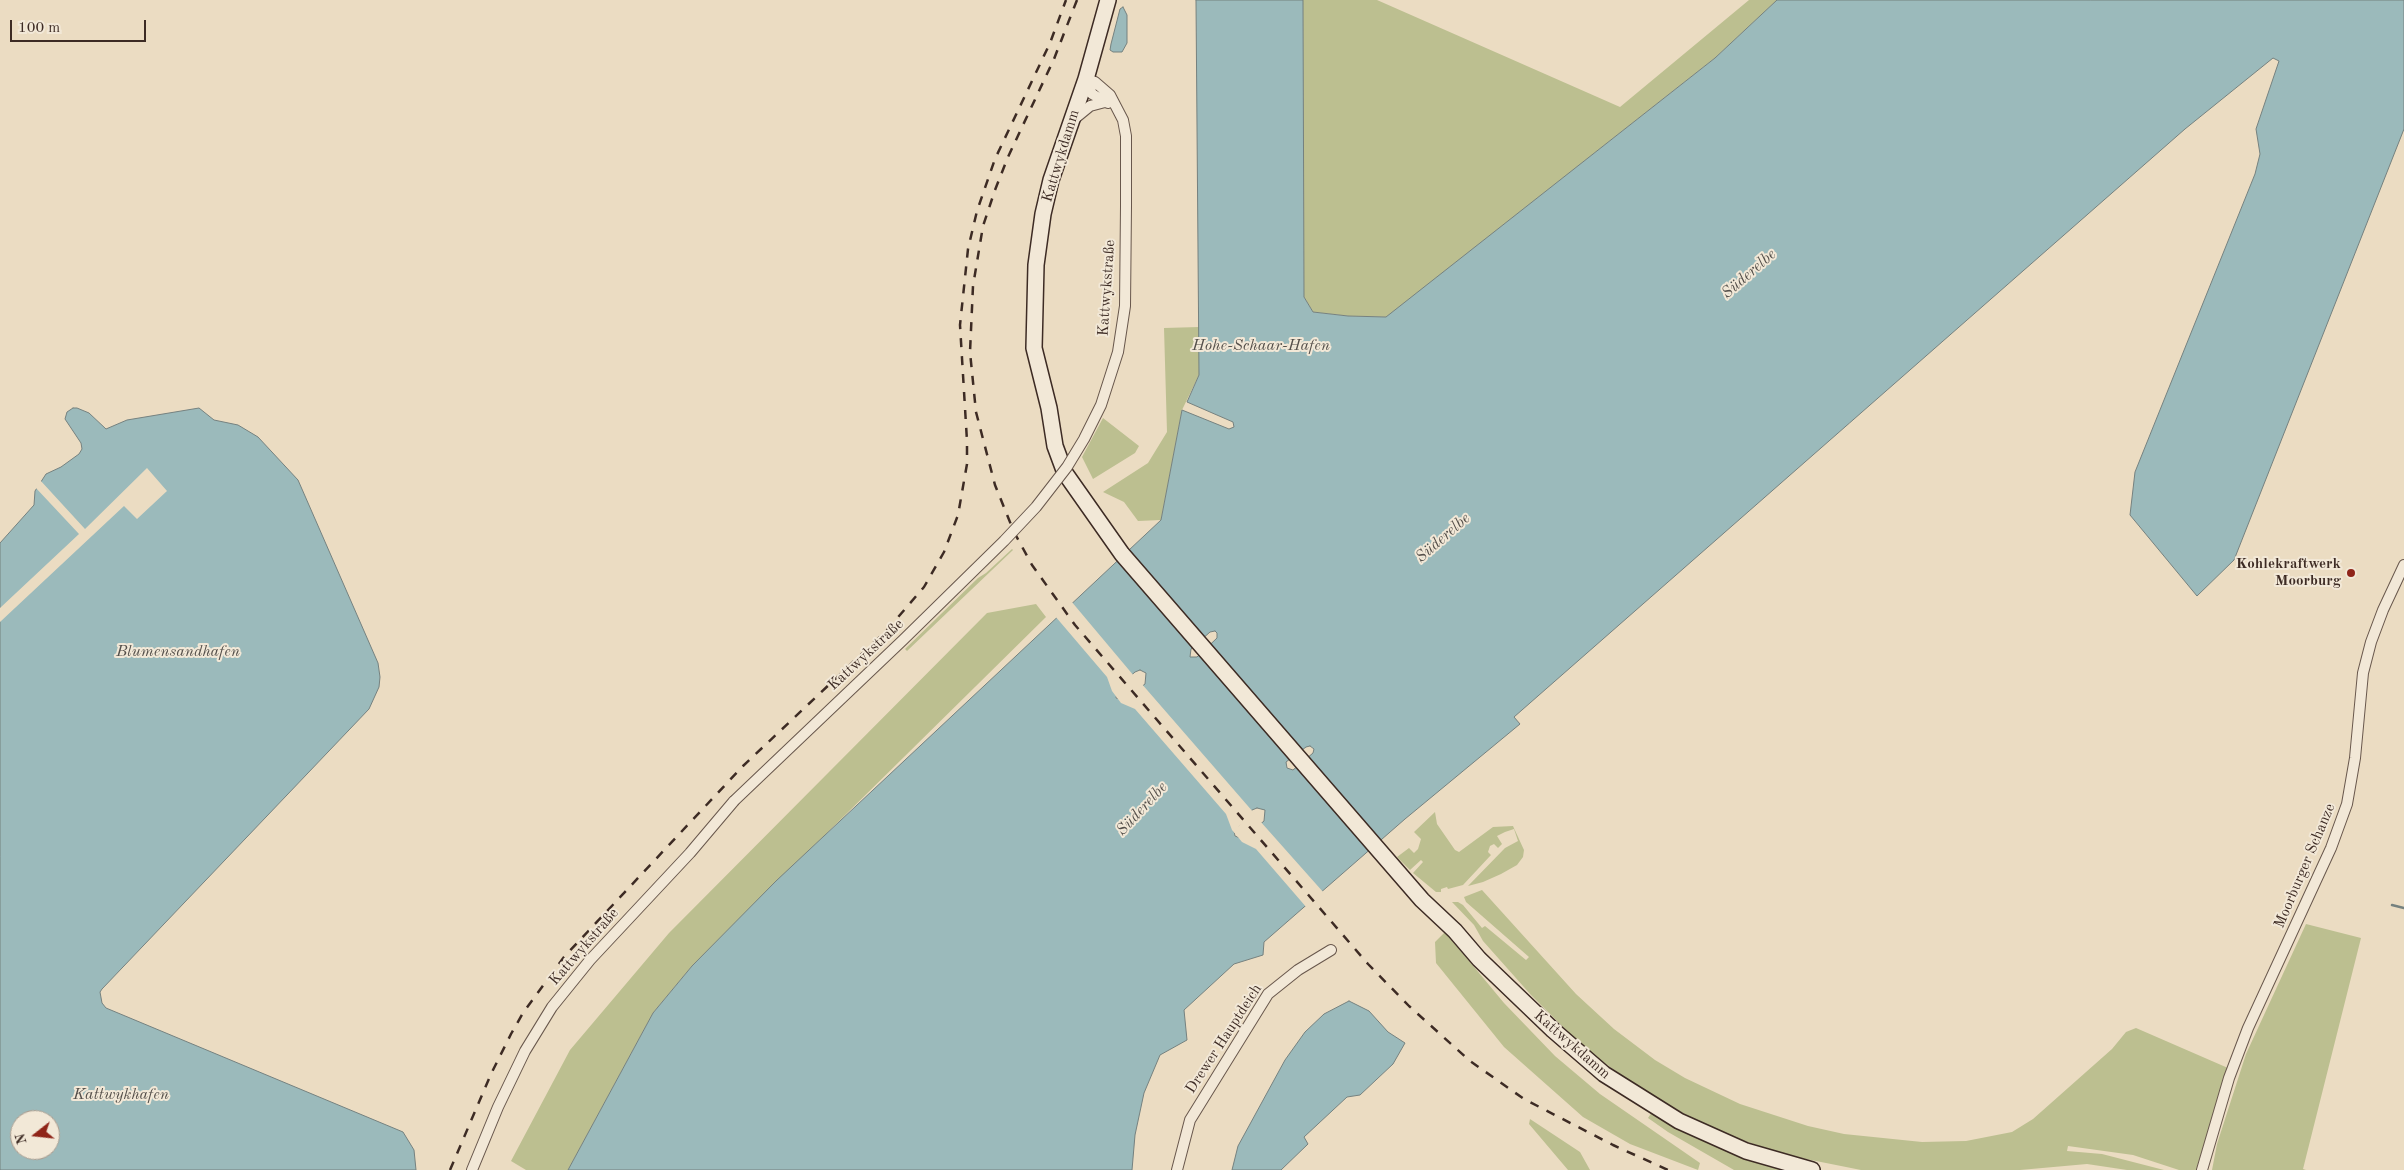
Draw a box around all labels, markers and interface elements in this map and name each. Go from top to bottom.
scale bar [12,10,149,42]
text: 100 m [18,21,60,36]
street label: Kattwykdamm [1038,108,1084,204]
street label: Kattwykstraße [1095,239,1119,337]
water label: Süderelbe [1718,245,1780,303]
water label: Hohe-Schaar-Hafen [1192,336,1330,356]
water label: Süderelbe [1412,509,1474,567]
place label: Kohlekraftwerk Moorburg [2236,555,2341,590]
marker: Kohlekraftwerk Moorburg [2345,567,2357,579]
street label: Kattwykstraße [824,615,908,695]
water label: Blumensandhafen [116,642,240,662]
water label: Süderelbe [1112,778,1172,840]
street label: Moorburger Schanze [2271,801,2339,931]
street label: Kattwykstraße [545,905,623,989]
street label: Drewer Hauptdeich [1182,981,1266,1097]
street label: Kattwykdamm [1530,1007,1614,1083]
water label: Kattwykhafen [73,1085,169,1105]
north arrow [10,1110,60,1160]
text: N [13,1132,30,1146]

